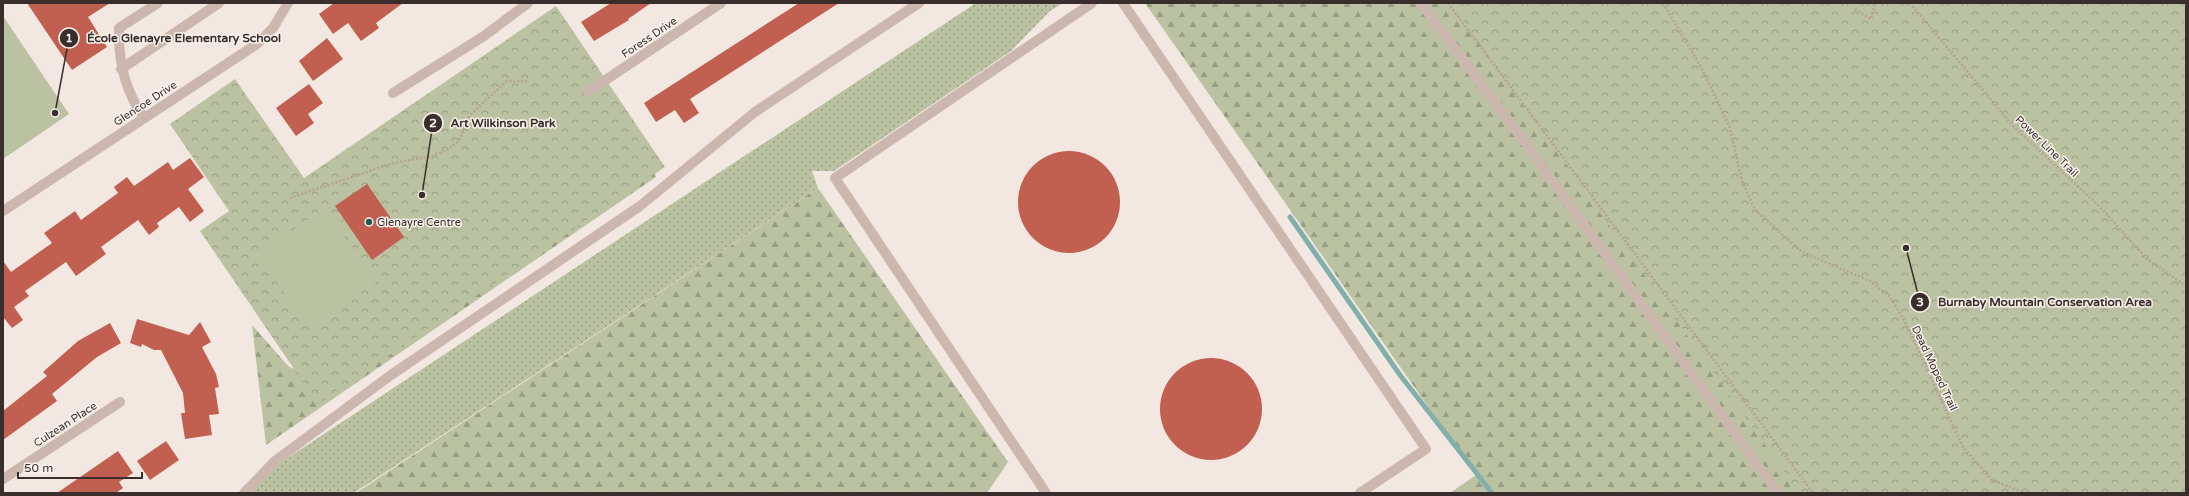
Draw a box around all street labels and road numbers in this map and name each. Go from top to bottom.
street label: Foress Drive [619,14,679,61]
street label: Glencoe Drive [111,78,179,129]
street label: Power Line Trail [2012,113,2081,180]
street label: Dead Moped Trail [1909,324,1960,413]
street label: Culzean Place [31,399,99,450]

